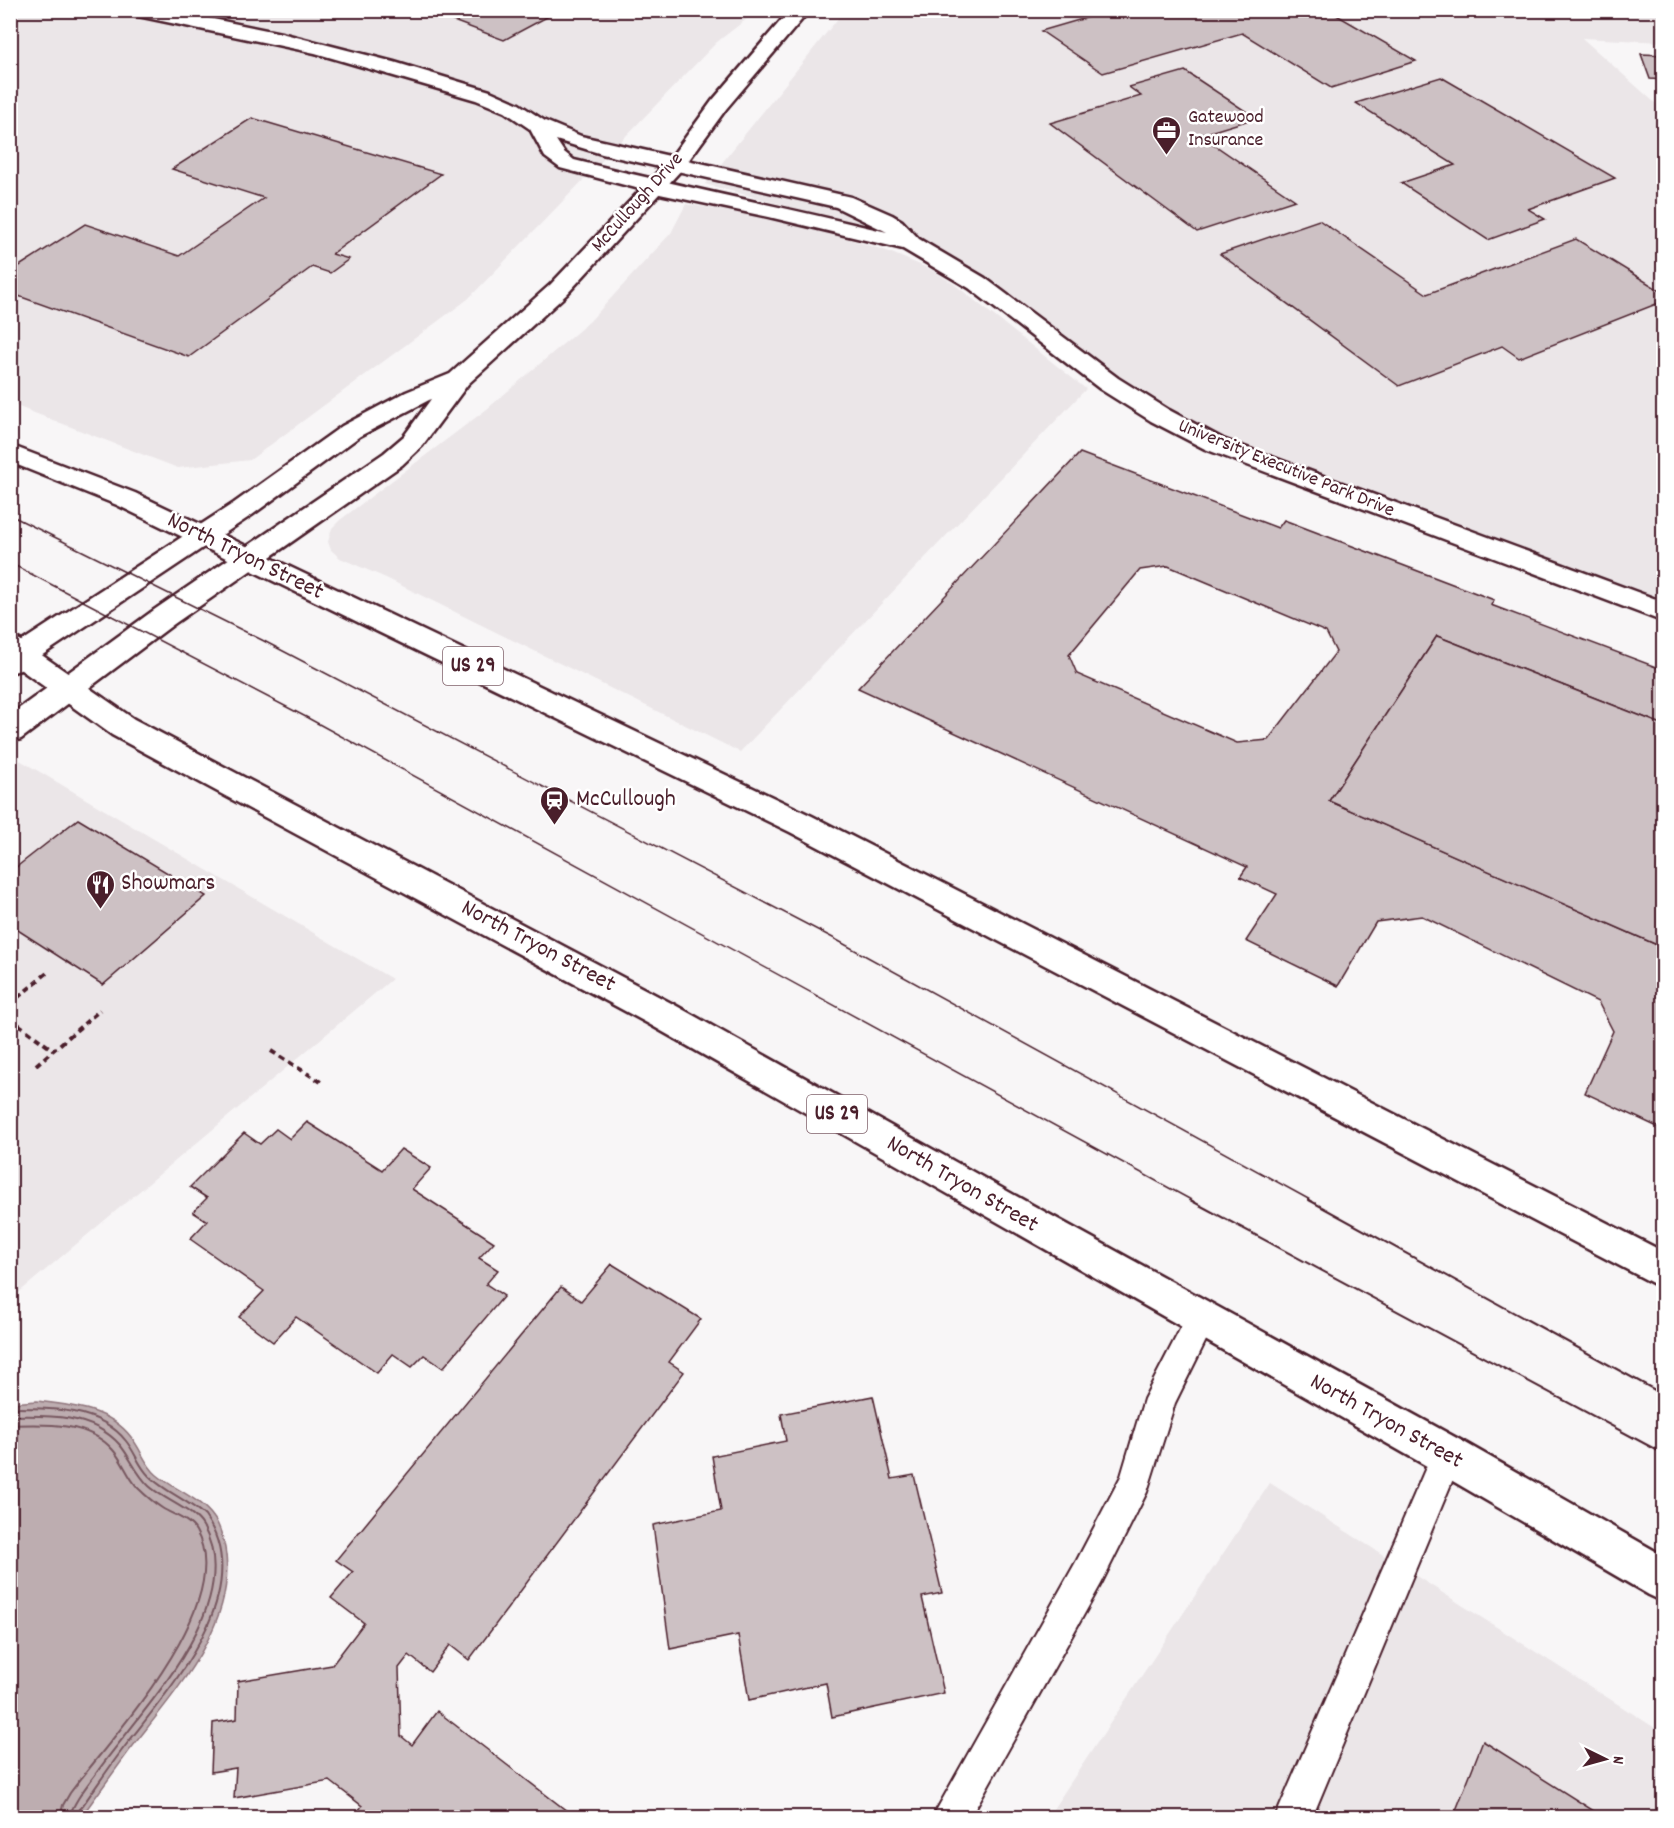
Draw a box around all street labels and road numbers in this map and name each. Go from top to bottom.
street label: McCullough Drive [585,147,691,259]
street label: University Executive Park Drive [1174,413,1399,525]
street label: North Tryon Street [161,504,329,610]
road number: US 29 [443,647,503,685]
street label: North Tryon Street [455,892,621,1002]
road number: US 29 [807,1095,867,1133]
street label: North Tryon Street [880,1128,1044,1242]
street label: North Tryon Street [1303,1366,1469,1478]

